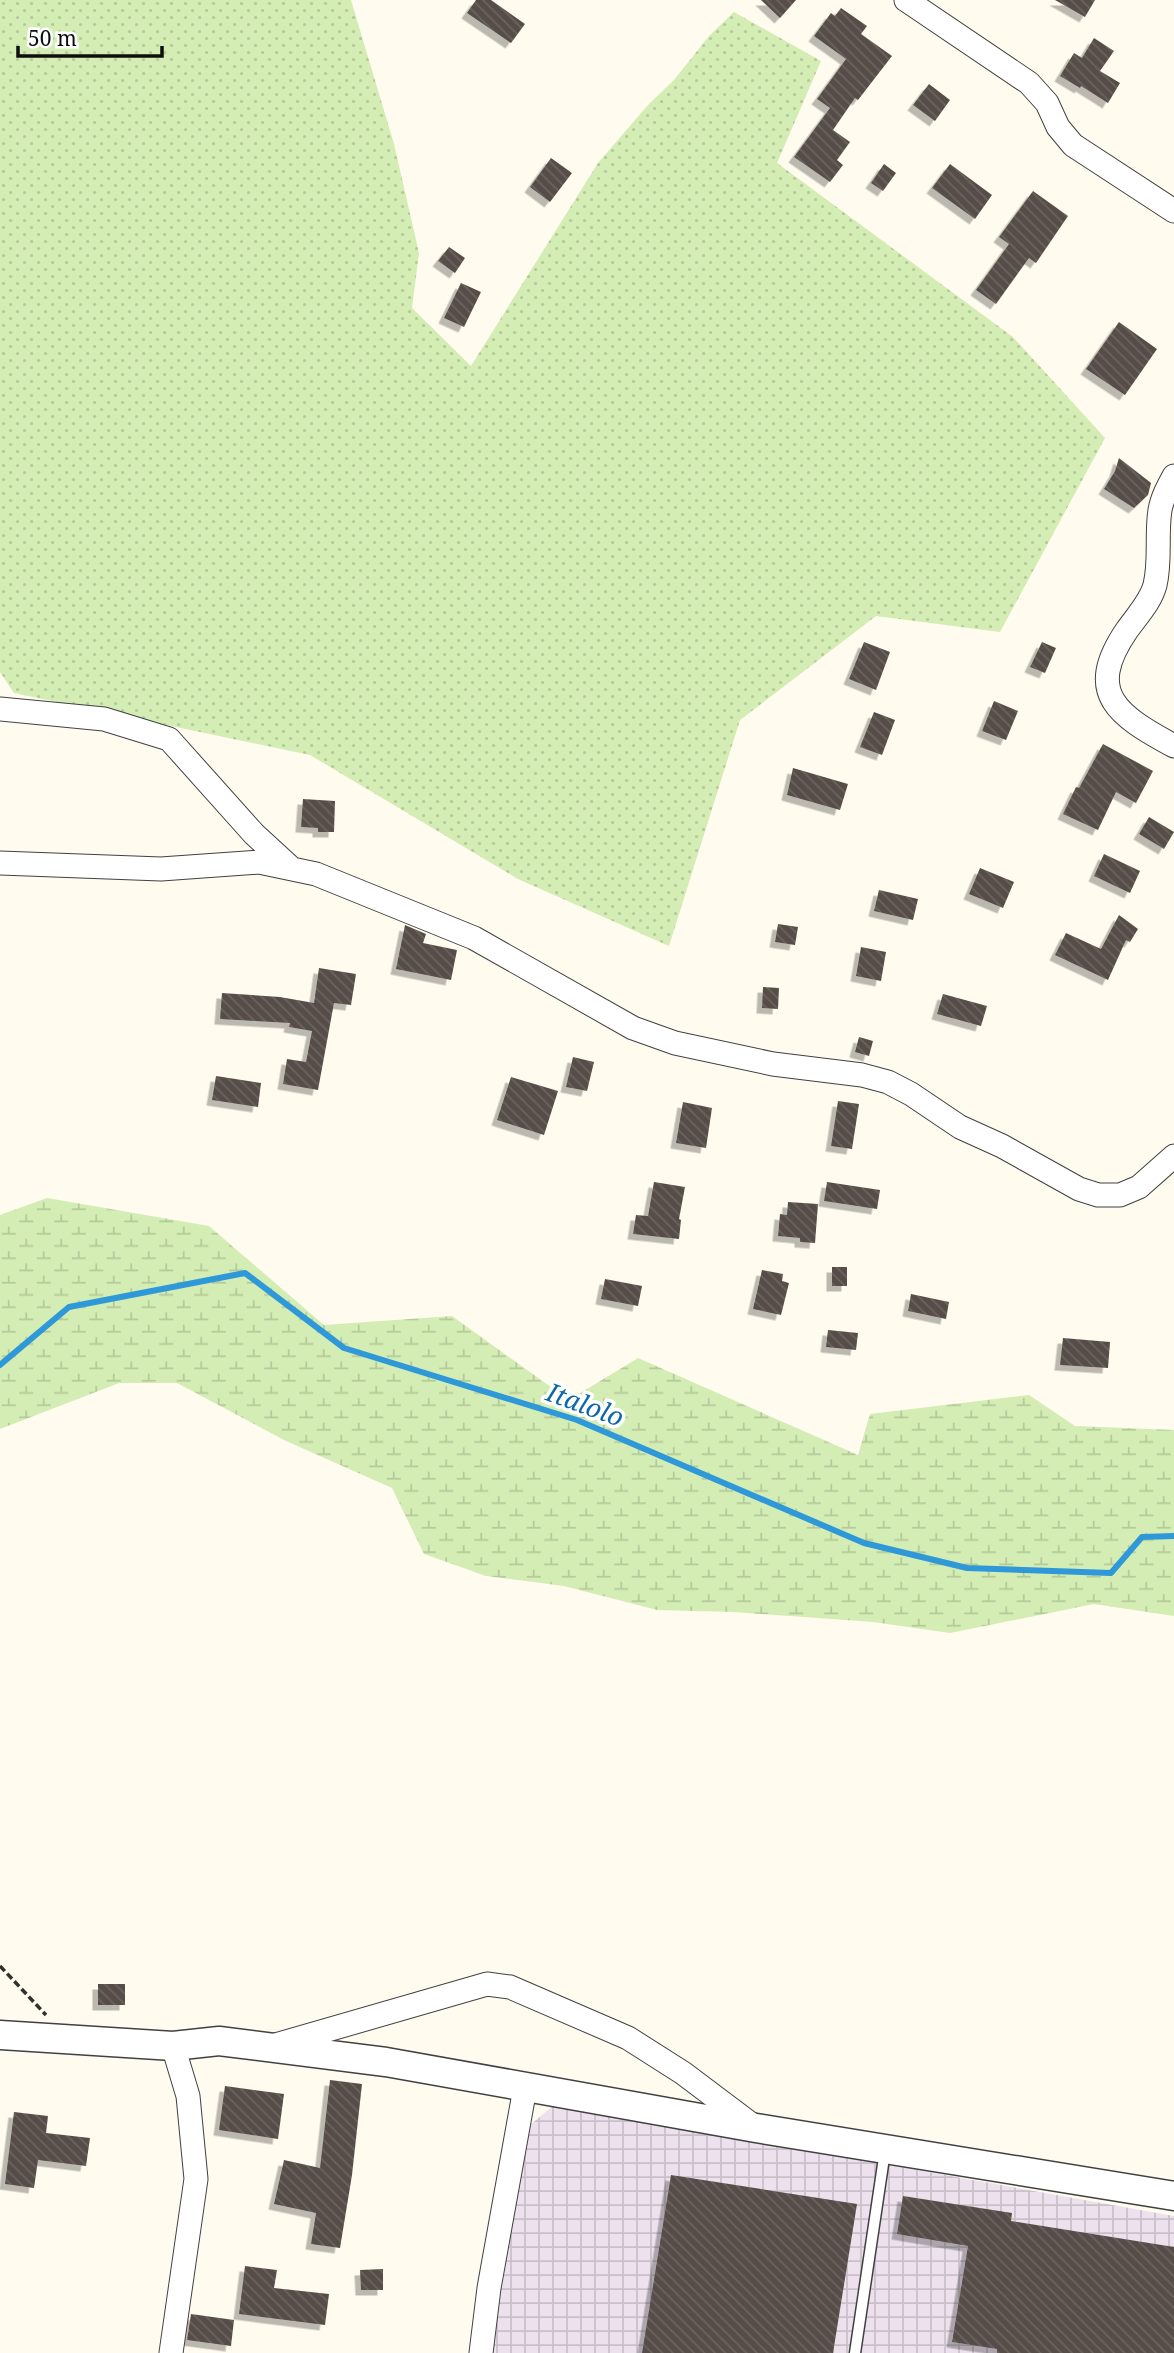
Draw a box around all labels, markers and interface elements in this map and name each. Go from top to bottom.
scale bar [18,14,161,58]
text: 50 m [28,24,77,52]
water label: Italolo [541,1373,629,1435]

